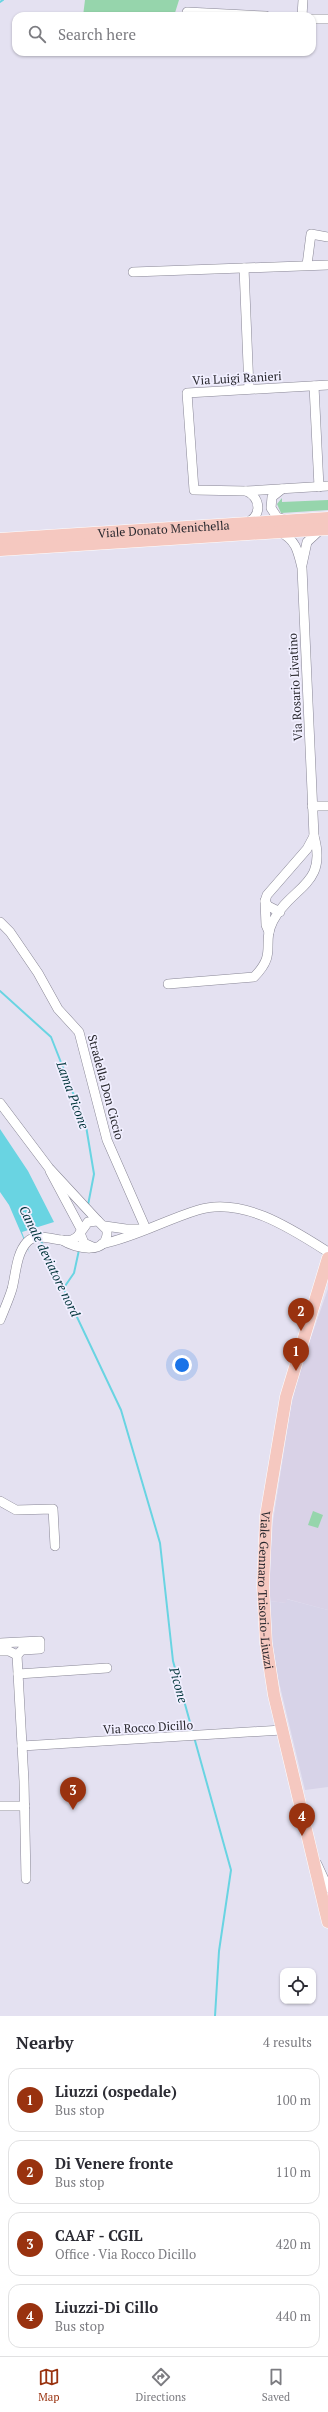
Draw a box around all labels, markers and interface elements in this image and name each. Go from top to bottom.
search box [12,12,316,56]
icon: search [26,23,48,45]
text: Search here [58,24,136,44]
street label: Via Luigi Ranieri [192,368,282,388]
street label: Viale Donato Menichella [97,517,230,540]
street label: Via Rosario Livatino [285,632,305,741]
street label: Stradella Don Ciccio [85,1033,127,1142]
water label: Lama Picone [52,1058,94,1131]
water label: Canale deviatore nord [15,1202,85,1321]
pin: 2 [288,1298,314,1331]
pin: 1 [283,1338,309,1371]
your location [172,1355,192,1375]
street label: Viale Gennaro Trisorio-Liuzzi [255,1510,277,1671]
water label: Picone [165,1664,193,1705]
street label: Via Rocco Dicillo [103,1717,194,1737]
pin: 3 [60,1777,86,1810]
pin: 4 [289,1803,315,1836]
map controls [280,1968,316,2004]
button: locate [280,1968,316,2004]
text: Nearby [16,2031,74,2054]
text: 4 results [263,2033,312,2051]
text: Liuzzi (ospedale) [55,2081,177,2101]
text: 1 [26,2091,34,2109]
text: 100 m [276,2091,311,2109]
text: Bus stop [55,2101,104,2119]
text: Di Venere fronte [55,2153,173,2173]
text: 2 [26,2163,34,2181]
text: 110 m [276,2163,311,2181]
text: Bus stop [55,2173,104,2191]
text: CAAF - CGIL [55,2225,143,2245]
text: 3 [26,2235,34,2253]
text: 420 m [276,2235,311,2253]
text: Office · Via Rocco Dicillo [55,2245,196,2263]
text: Liuzzi-Di Cillo [55,2297,158,2317]
text: 4 [26,2307,34,2325]
text: 440 m [276,2307,311,2325]
text: Bus stop [55,2317,104,2335]
tab: Map [38,2366,60,2404]
tab: Directions [135,2366,186,2404]
tab: Saved [262,2366,290,2404]

